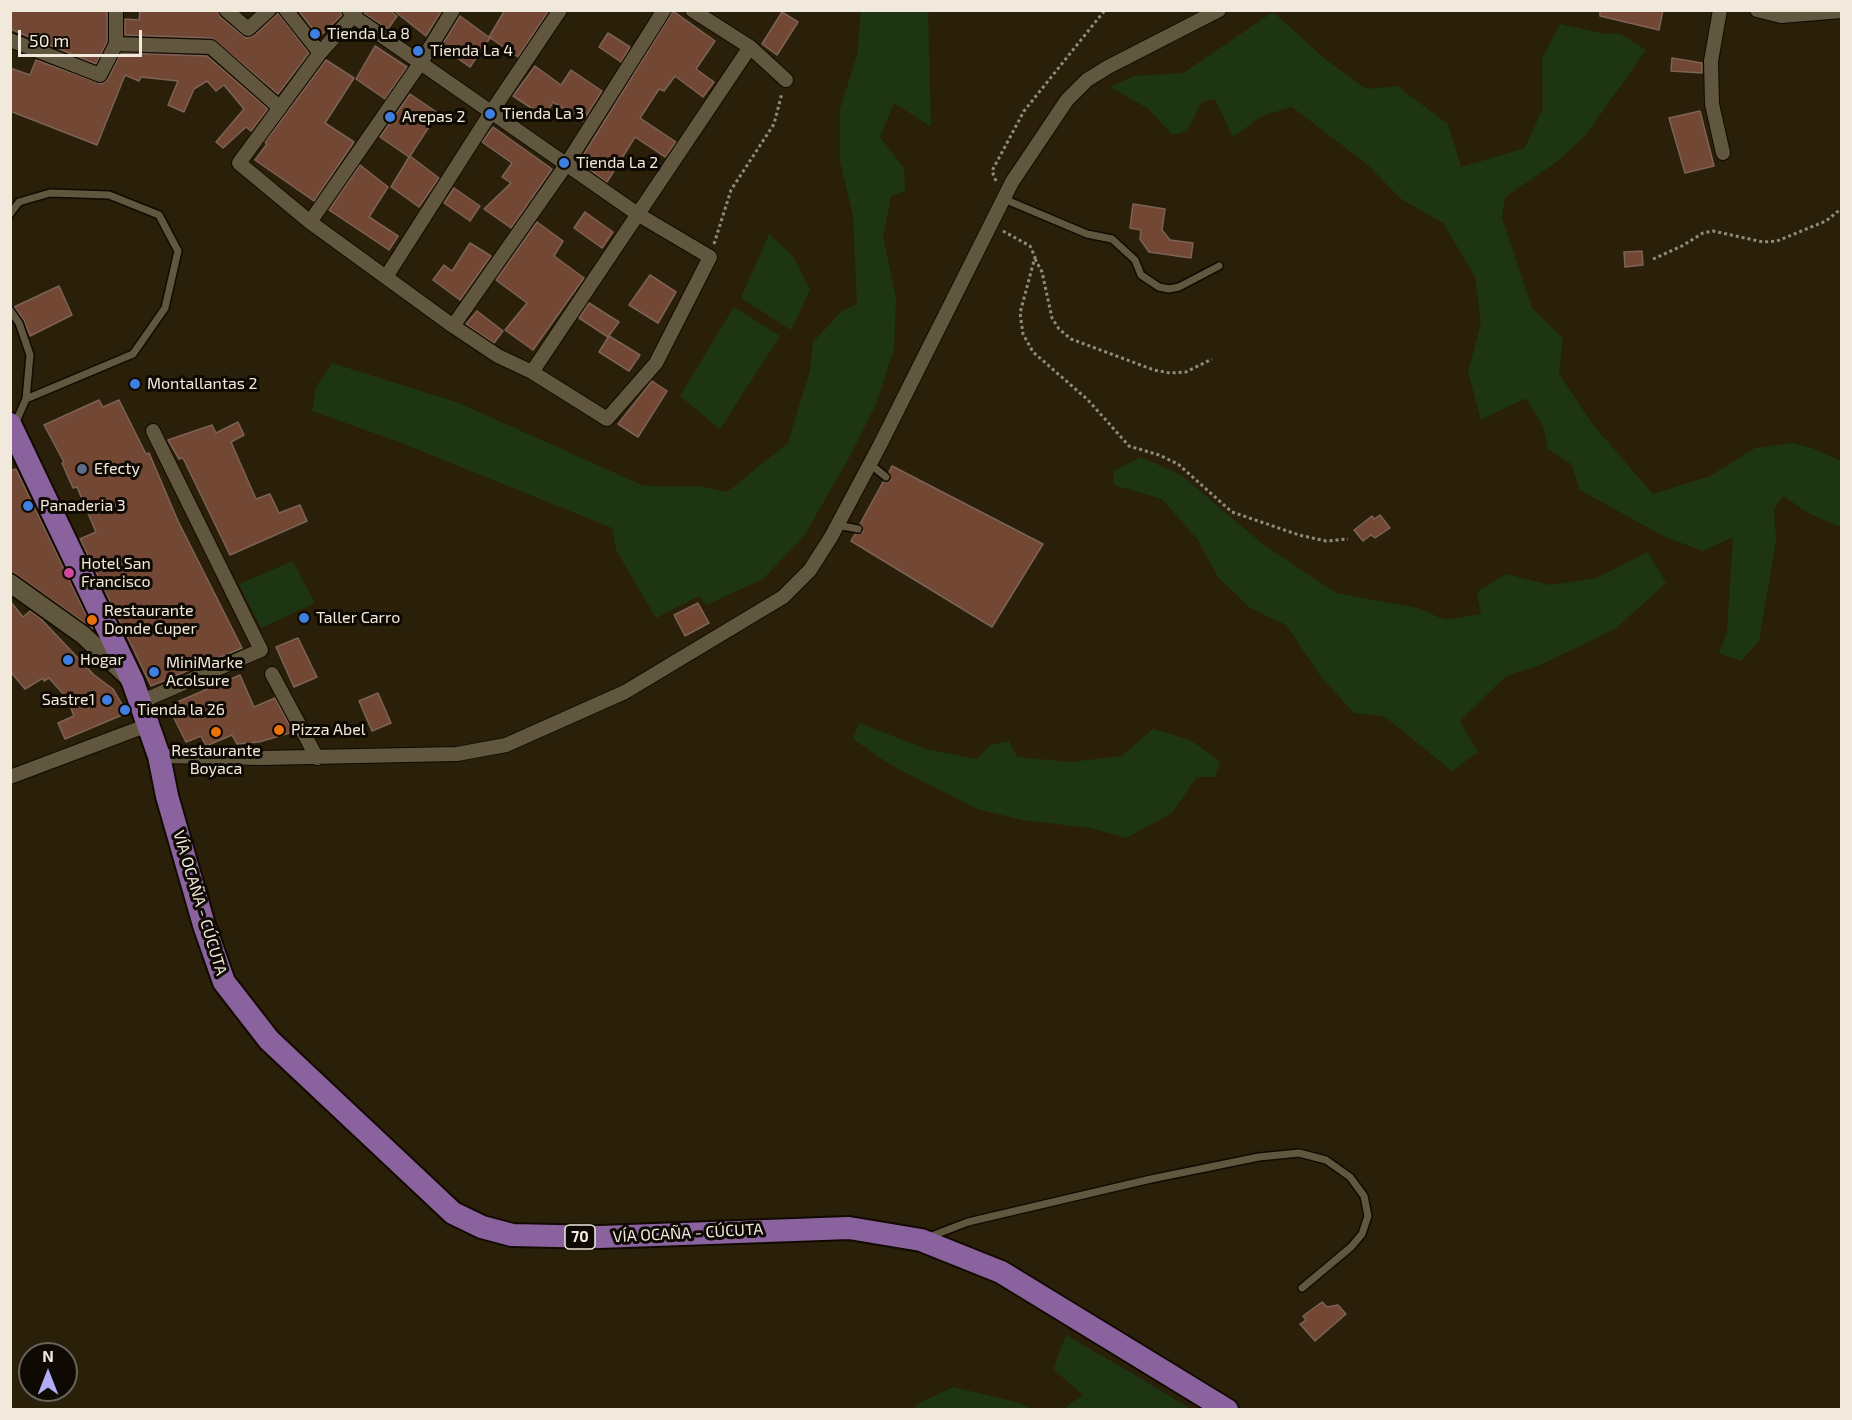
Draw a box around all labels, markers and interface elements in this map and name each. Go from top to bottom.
scale bar [21,18,146,56]
place label: Tienda La 8 [327,24,410,44]
marker: Tienda La 8 [308,27,322,41]
text: 50 m [29,29,69,51]
place label: Tienda La 4 [430,41,513,61]
marker: Tienda La 4 [411,44,425,58]
place label: Tienda La 3 [502,104,584,124]
place label: Arepas 2 [402,107,466,127]
marker: Tienda La 3 [483,107,497,121]
marker: Arepas 2 [383,110,397,124]
place label: Tienda La 2 [576,153,658,173]
marker: Tienda La 2 [557,156,571,170]
place label: Montallantas 2 [147,374,257,394]
marker: Montallantas 2 [128,377,142,391]
place label: Efecty [94,459,140,479]
marker: Efecty [75,462,89,476]
place label: Panaderia 3 [40,496,126,516]
marker: Panaderia 3 [21,499,35,513]
place label: Hotel San Francisco [81,554,151,592]
marker: Hotel San Francisco [62,566,76,580]
place label: Restaurante Donde Cuper [104,601,197,639]
place label: Taller Carro [316,608,400,628]
marker: Taller Carro [297,611,311,625]
marker: Restaurante Donde Cuper [85,613,99,627]
place label: Hogar [80,650,124,670]
marker: Hogar [61,653,75,667]
place label: MiniMarke Acolsure [166,653,243,691]
marker: MiniMarke Acolsure [147,665,161,679]
place label: Sastre1 [42,690,95,710]
marker: Sastre1 [100,693,114,707]
place label: Tienda la 26 [137,700,225,720]
marker: Tienda la 26 [118,703,132,717]
place label: Pizza Abel [291,720,365,740]
marker: Pizza Abel [272,723,286,737]
marker: Restaurante Boyaca [209,725,223,739]
place label: Restaurante Boyaca [171,741,261,779]
street label: VÍA OCAÑA - CÚCUTA [169,828,231,978]
street label: VÍA OCAÑA - CÚCUTA [612,1219,764,1247]
road number: 70 [565,1225,595,1249]
north arrow [18,1342,78,1402]
text: N [42,1346,54,1365]

